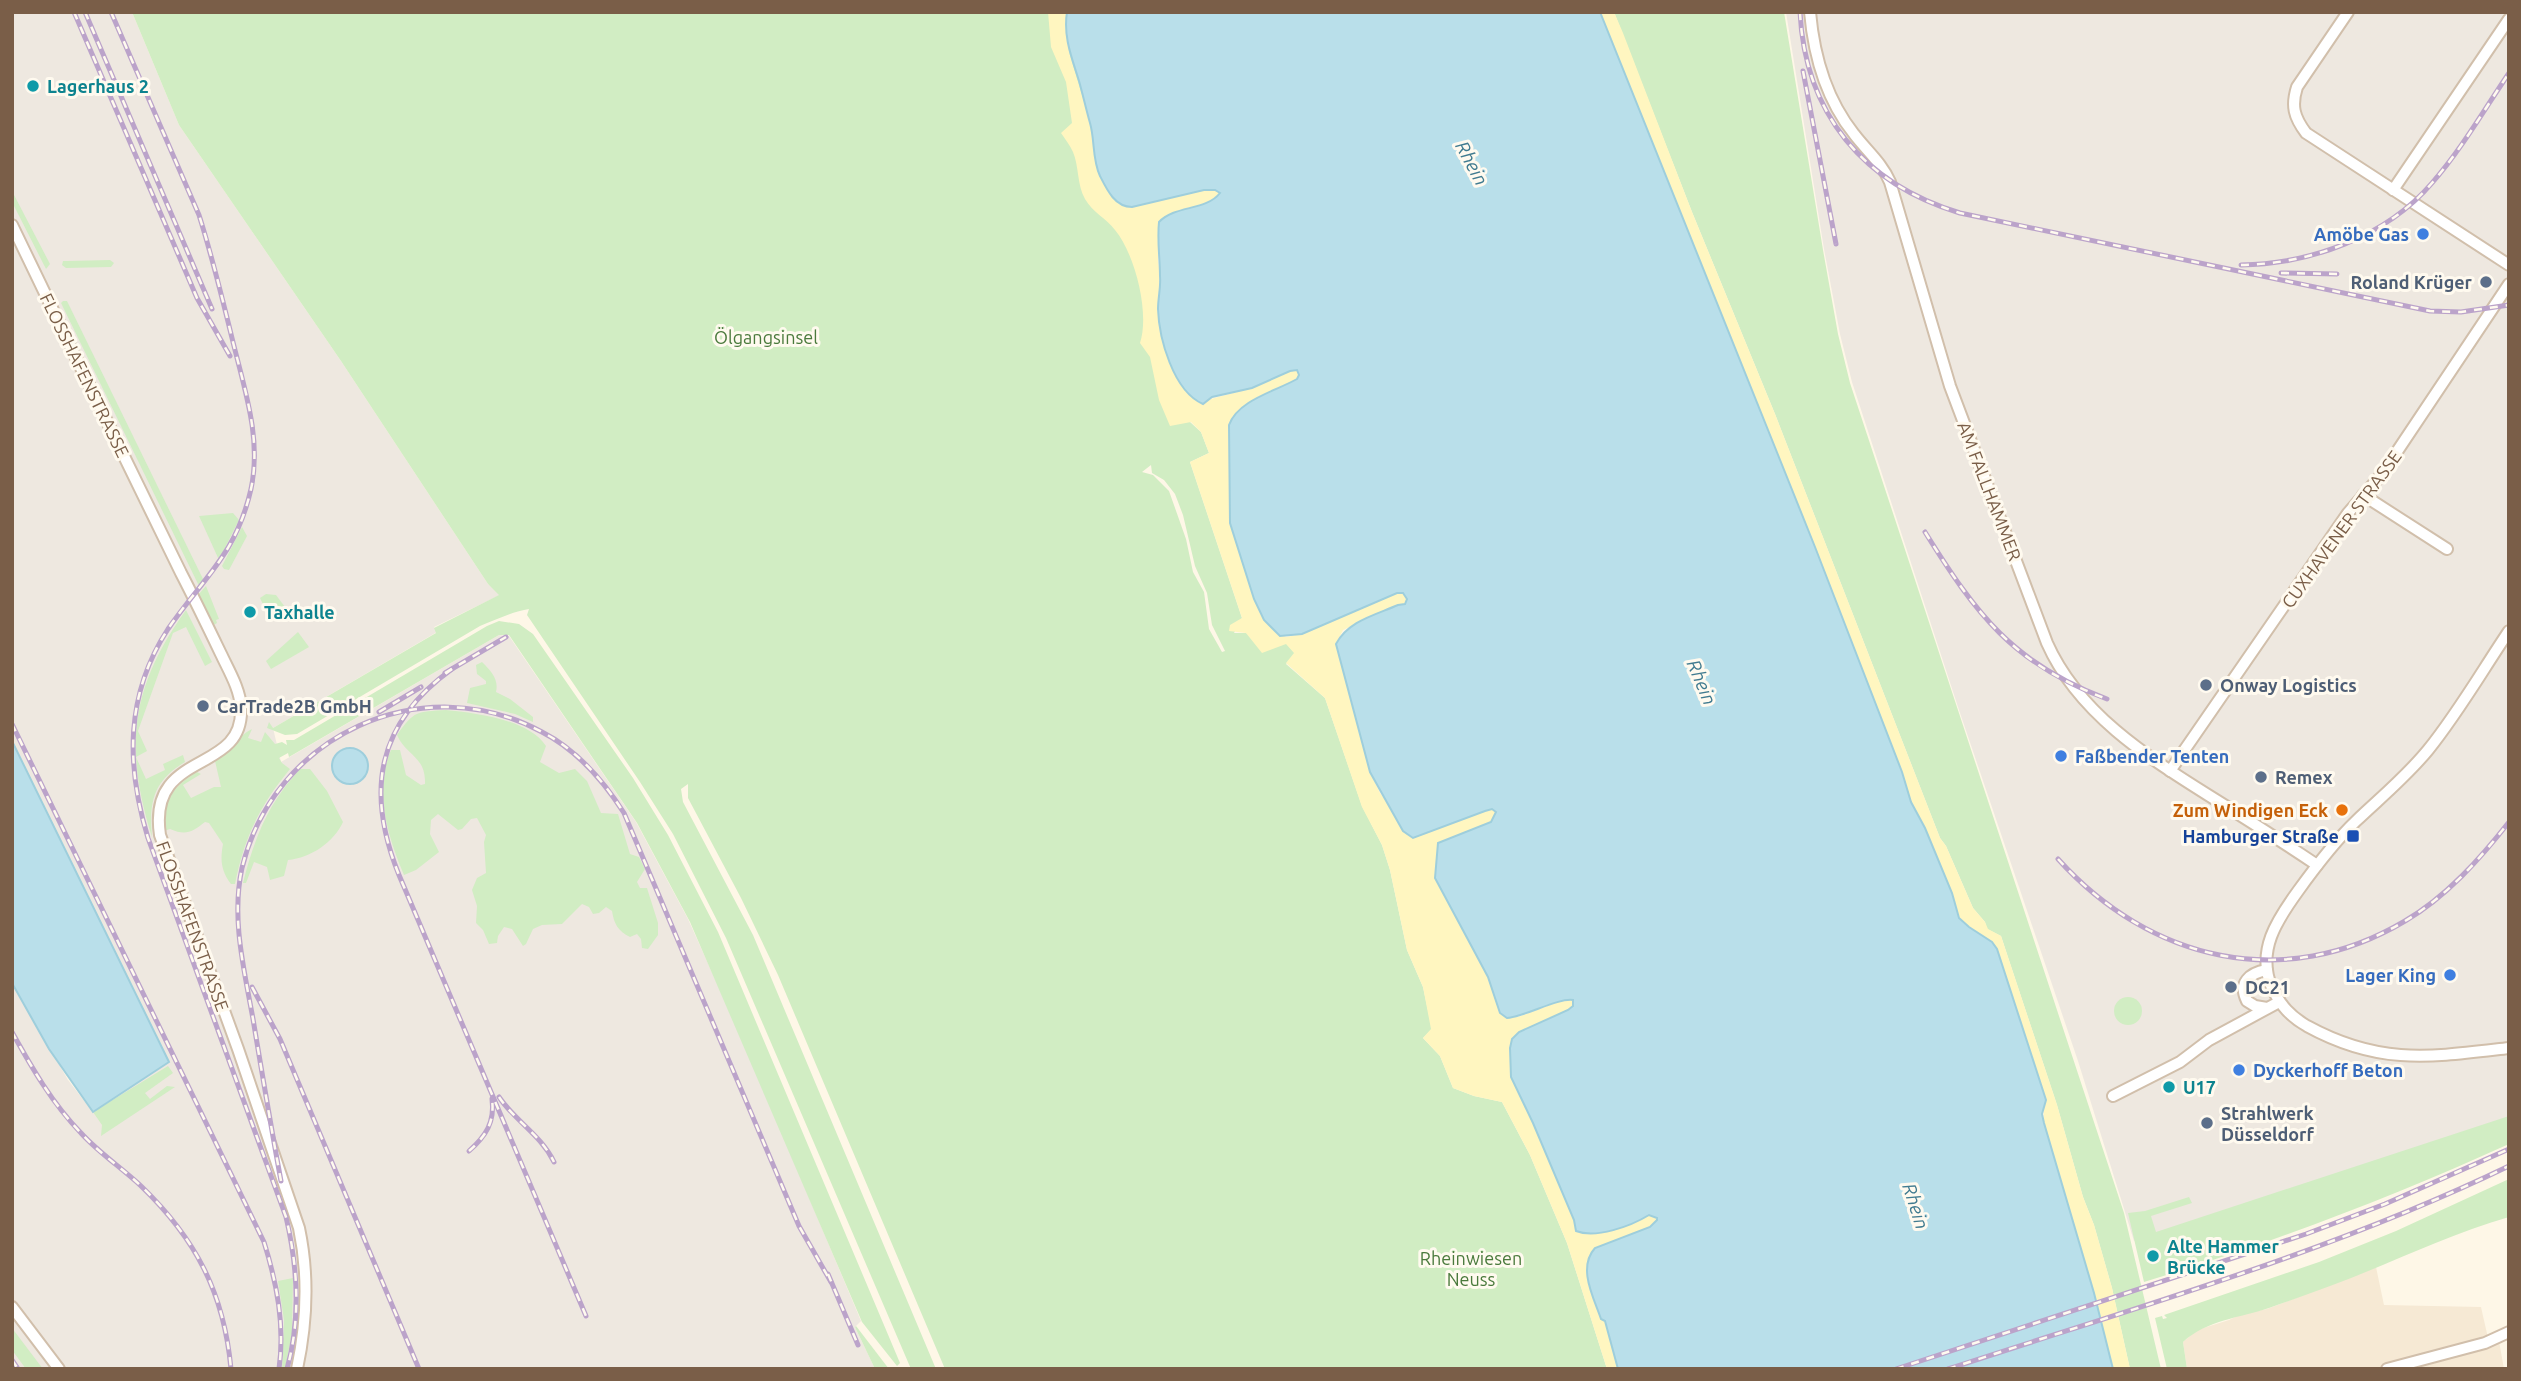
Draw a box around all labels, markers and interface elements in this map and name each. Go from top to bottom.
place label: Lagerhaus 2 [47,76,149,96]
marker: Lagerhaus 2 [25,78,41,94]
water label: Rhein [1451,137,1493,189]
place label: Amöbe Gas [2314,224,2409,244]
marker: Amöbe Gas [2415,226,2431,242]
place label: Roland Krüger [2350,272,2473,292]
marker: Roland Krüger [2478,274,2494,290]
street label: FLOSSHAFENSTRASSE [37,290,133,460]
park label: Ölgangsinsel [714,327,818,347]
street label: AM FALLHAMMER [1954,419,2026,563]
street label: CUXHAVENER STRASSE [2277,446,2405,612]
place label: Taxhalle [264,602,335,622]
marker: Taxhalle [242,604,258,620]
water label: Rhein [1683,656,1721,708]
place label: Onway Logistics [2220,675,2357,695]
marker: Onway Logistics [2198,677,2214,693]
place label: CarTrade2B GmbH [217,696,372,716]
marker: CarTrade2B GmbH [195,698,211,714]
place label: Faßbender Tenten [2075,746,2229,766]
marker: Faßbender Tenten [2053,748,2069,764]
place label: Remex [2275,767,2333,787]
marker: Remex [2253,769,2269,785]
place label: Zum Windigen Eck [2173,800,2328,820]
marker: Zum Windigen Eck [2334,802,2350,818]
place label: Hamburger Straße [2182,826,2339,846]
marker: Hamburger Straße [2345,828,2361,844]
street label: FLOSSHAFENSTRASSE [153,838,233,1014]
place label: Lager King [2345,965,2436,985]
marker: Lager King [2442,967,2458,983]
place label: DC21 [2245,977,2290,997]
marker: DC21 [2223,979,2239,995]
place label: Dyckerhoff Beton [2253,1060,2403,1080]
marker: Dyckerhoff Beton [2231,1062,2247,1078]
place label: U17 [2183,1077,2216,1097]
marker: U17 [2161,1079,2177,1095]
place label: Strahlwerk Düsseldorf [2221,1103,2314,1144]
marker: Strahlwerk Düsseldorf [2199,1115,2215,1131]
water label: Rhein [1898,1180,1934,1232]
place label: Alte Hammer Brücke [2167,1236,2279,1277]
park label: Rheinwiesen Neuss [1420,1248,1522,1289]
marker: Alte Hammer Brücke [2145,1248,2161,1264]

